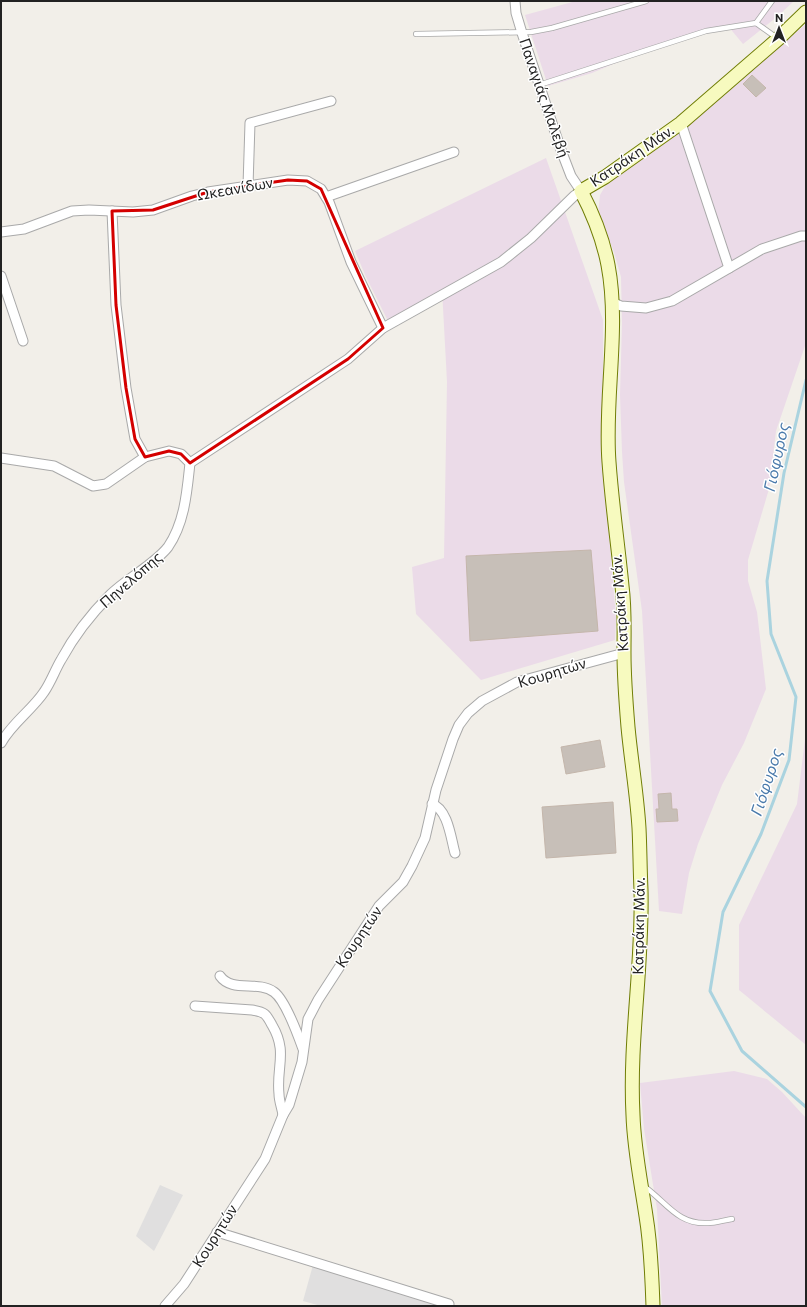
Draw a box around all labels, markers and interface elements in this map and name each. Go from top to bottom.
north arrow [759,8,799,48]
text: N [775,11,783,24]
street label: Παναγιάς Μαλεβή [516,36,574,160]
street label: Κατράκη Μάν. [586,120,677,190]
street label: Ωκεανίδων [195,172,275,204]
water label: Γιόφυρος [759,421,792,493]
street label: Πηνελόπης [96,547,165,611]
street label: Κατράκη Μάν. [607,554,631,652]
street label: Κουρητών [515,653,588,691]
water label: Γιόφυρος [746,746,785,818]
street label: Κατράκη Μάν. [628,877,648,975]
street label: Κουρητών [331,902,386,971]
street label: Κουρητών [188,1200,241,1270]

